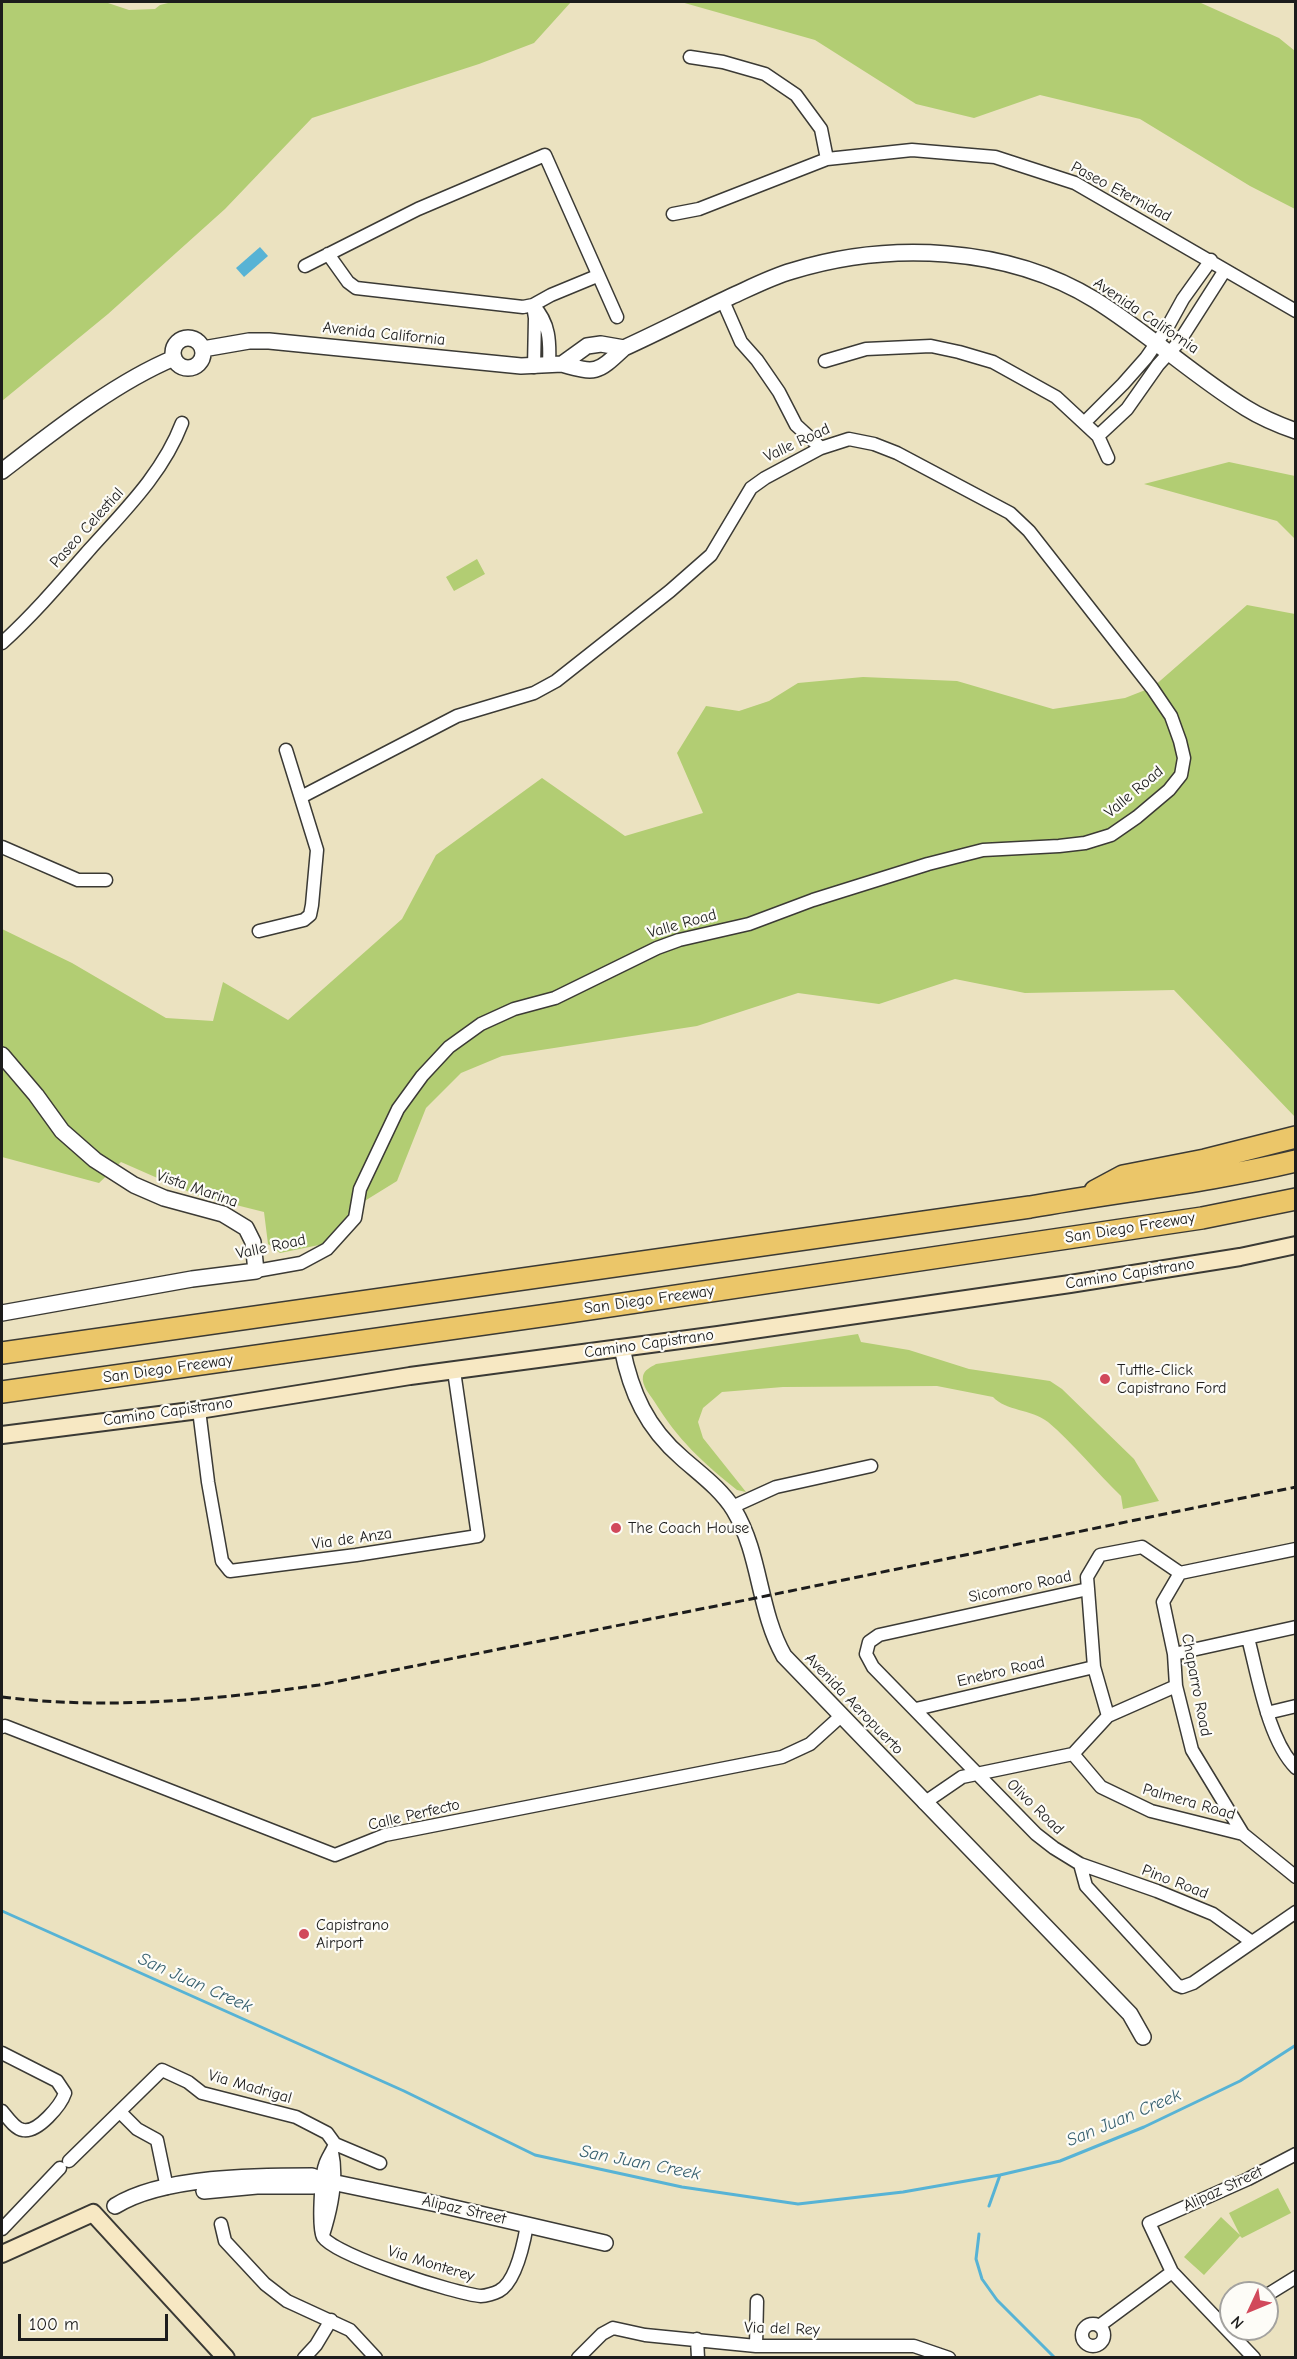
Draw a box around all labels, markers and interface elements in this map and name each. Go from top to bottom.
street label: Paseo Eternidad [1068,158,1174,226]
street label: Avenida California [1090,274,1202,358]
street label: Avenida California [322,318,446,350]
street label: Valle Road [761,419,833,467]
street label: Paseo Celestial [46,484,128,572]
street label: Valle Road [1101,762,1167,822]
street label: Valle Road [645,905,719,943]
street label: Vista Marina [154,1166,240,1212]
street label: San Diego Freeway [1064,1208,1196,1248]
street label: Valle Road [234,1230,308,1264]
street label: Camino Capistrano [1064,1254,1196,1294]
street label: San Diego Freeway [583,1281,715,1319]
street label: Camino Capistrano [583,1325,715,1363]
street label: San Diego Freeway [102,1350,234,1388]
place label: Tuttle-Click Capistrano Ford [1117,1360,1227,1398]
marker: Tuttle-Click Capistrano Ford [1098,1372,1112,1386]
street label: Camino Capistrano [102,1393,234,1431]
place label: The Coach House [628,1518,749,1538]
marker: The Coach House [609,1521,623,1535]
street label: Via de Anza [311,1524,393,1554]
street label: Sicomoro Road [967,1567,1073,1607]
street label: Chaparro Road [1177,1632,1215,1738]
street label: Avenida Aeropuerto [801,1649,907,1759]
street label: Enebro Road [955,1653,1047,1691]
street label: Olivo Road [1002,1775,1068,1839]
street label: Palmera Road [1140,1780,1238,1824]
street label: Calle Perfecto [366,1795,462,1835]
street label: Pino Road [1139,1861,1211,1903]
place label: Capistrano Airport [316,1915,389,1953]
marker: Capistrano Airport [297,1927,311,1941]
water label: San Juan Creek [135,1948,255,2018]
street label: Via Madrigal [206,2066,294,2108]
water label: San Juan Creek [1063,2084,1185,2152]
water label: San Juan Creek [578,2141,702,2185]
street label: Alipaz Street [1180,2162,1266,2216]
street label: Alipaz Street [420,2191,508,2229]
street label: Via Monterey [385,2242,477,2286]
north arrow [1219,2281,1279,2341]
scale bar [21,2302,171,2340]
text: N [1227,2312,1248,2332]
text: 100 m [29,2314,79,2335]
street label: Via del Rey [744,2318,820,2340]

